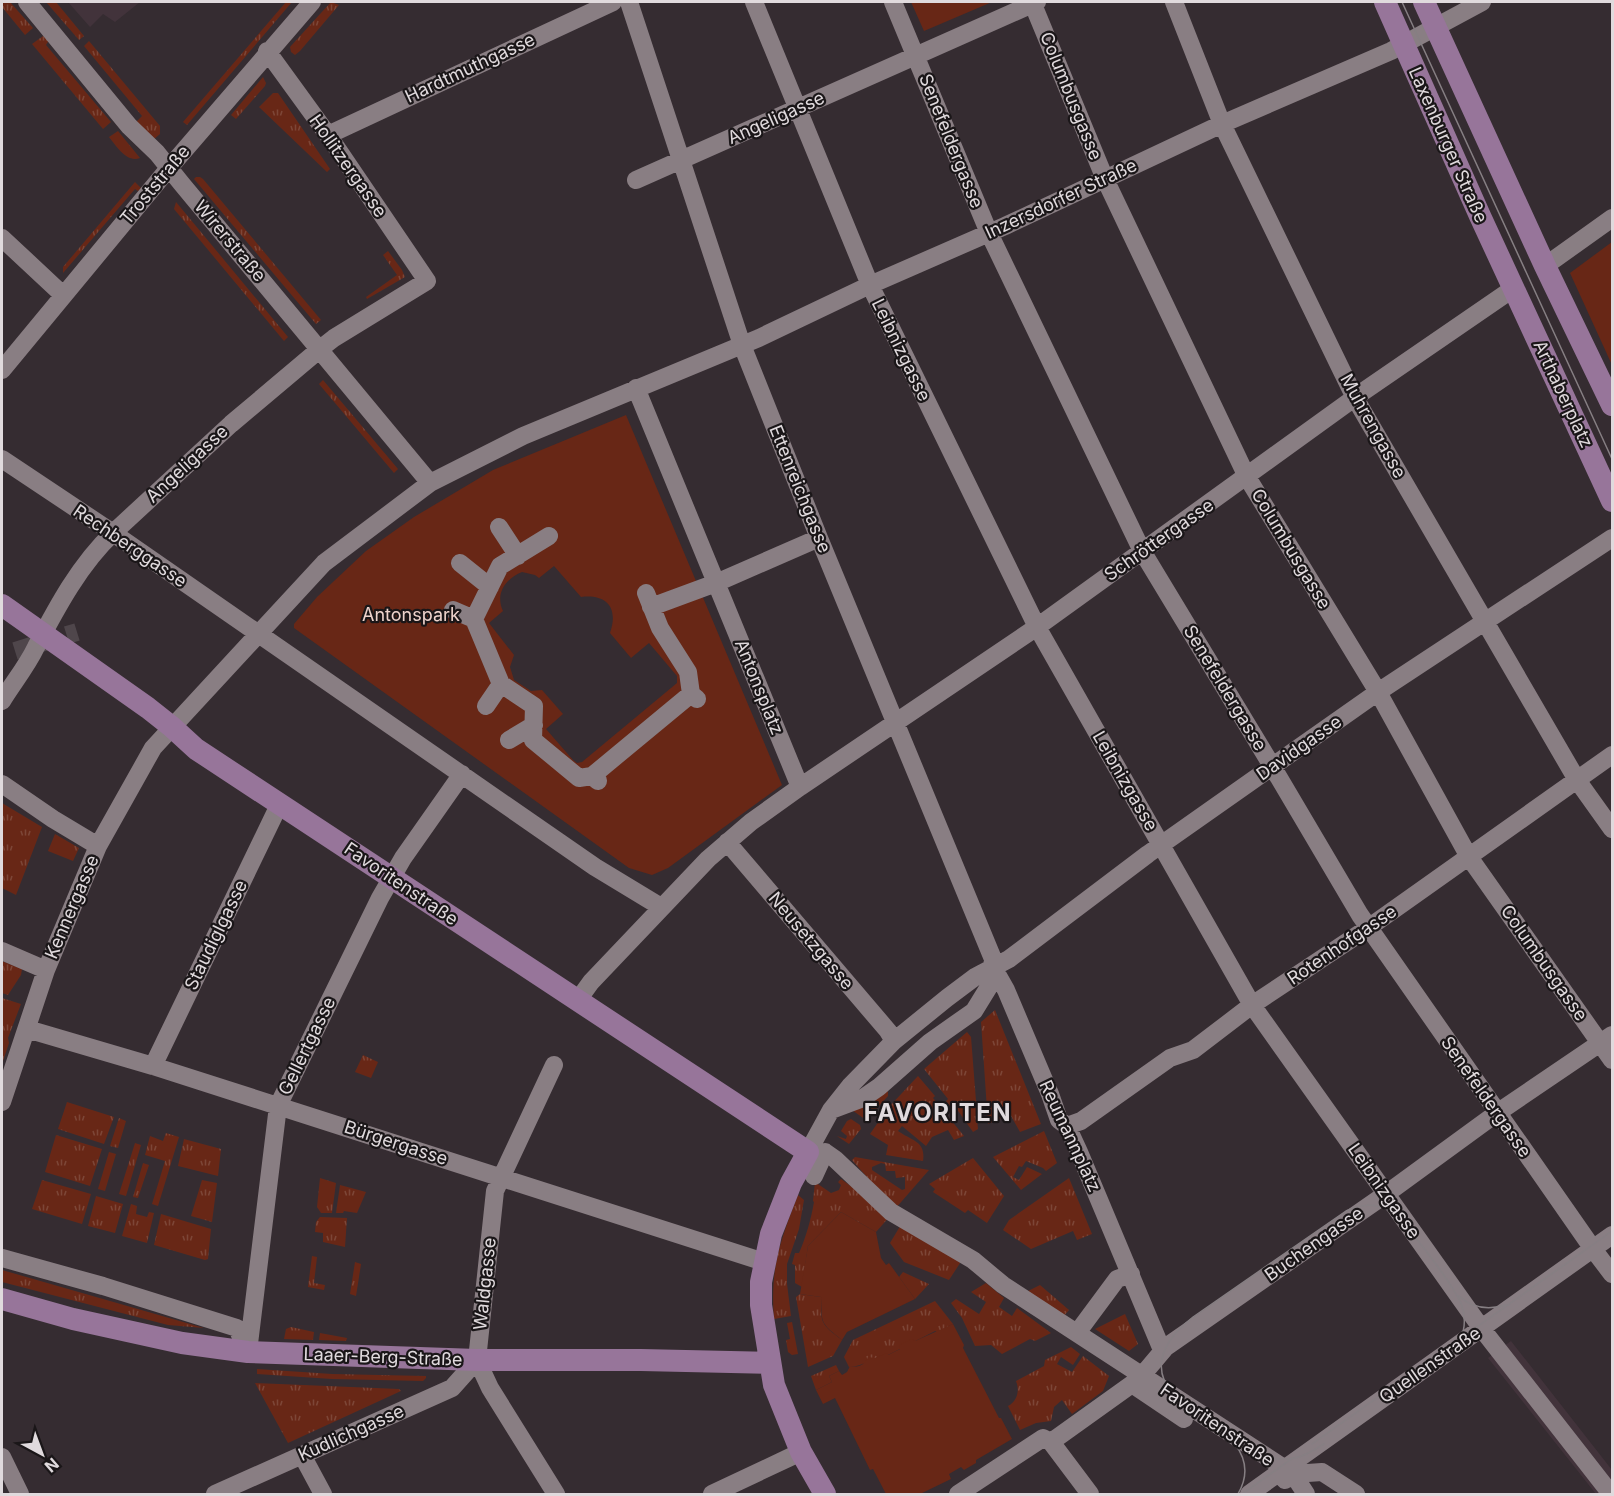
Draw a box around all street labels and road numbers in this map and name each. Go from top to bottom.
street label: Hardtmuthgasse [402,28,538,107]
street label: Columbusgasse [1036,29,1107,163]
street label: Laxenburger Straße [1405,64,1492,226]
street label: Senefeldergasse [915,71,988,211]
street label: Angeligasse [724,87,828,148]
street label: Hollitzergasse [305,110,392,221]
street label: Troststraße [115,141,194,229]
street label: Inzersdorfer Straße [982,154,1140,243]
street label: Wirerstraße [190,196,270,286]
street label: Leibnizgasse [868,295,935,404]
street label: Arthaberplatz [1529,337,1597,451]
street label: Muhrengasse [1336,370,1411,481]
street label: Angeligasse [141,421,232,507]
street label: Ettenreichgasse [765,422,836,556]
street label: Columbusgasse [1247,485,1336,613]
street label: Schröttergasse [1100,494,1217,585]
street label: Rechberggasse [70,500,191,591]
street label: Senefeldergasse [1180,621,1271,754]
street label: Antonsplatz [731,636,788,738]
street label: Davidgasse [1252,711,1345,785]
street label: Leibnizgasse [1088,727,1162,834]
street label: Favoritenstraße [340,838,462,929]
street label: Kennergasse [40,852,103,962]
street label: Staudiglgasse [180,876,251,993]
street label: Neusetzgasse [764,888,858,994]
street label: Rotenhofgasse [1283,900,1400,989]
street label: Columbusgasse [1497,901,1592,1025]
street label: Gellertgasse [274,993,339,1098]
street label: Senefeldergasse [1437,1032,1536,1161]
street label: Reumannplatz [1035,1077,1106,1195]
street label: Bürgergasse [342,1116,451,1169]
street label: Leibnizgasse [1344,1139,1425,1242]
street label: Buchengasse [1261,1202,1367,1285]
street label: Waldgasse [469,1237,500,1331]
street label: Quellenstraße [1375,1322,1484,1407]
street label: Laaer-Berg-Straße [303,1343,463,1370]
street label: Favoritenstraße [1156,1379,1278,1470]
street label: Kudlichgasse [295,1400,407,1465]

